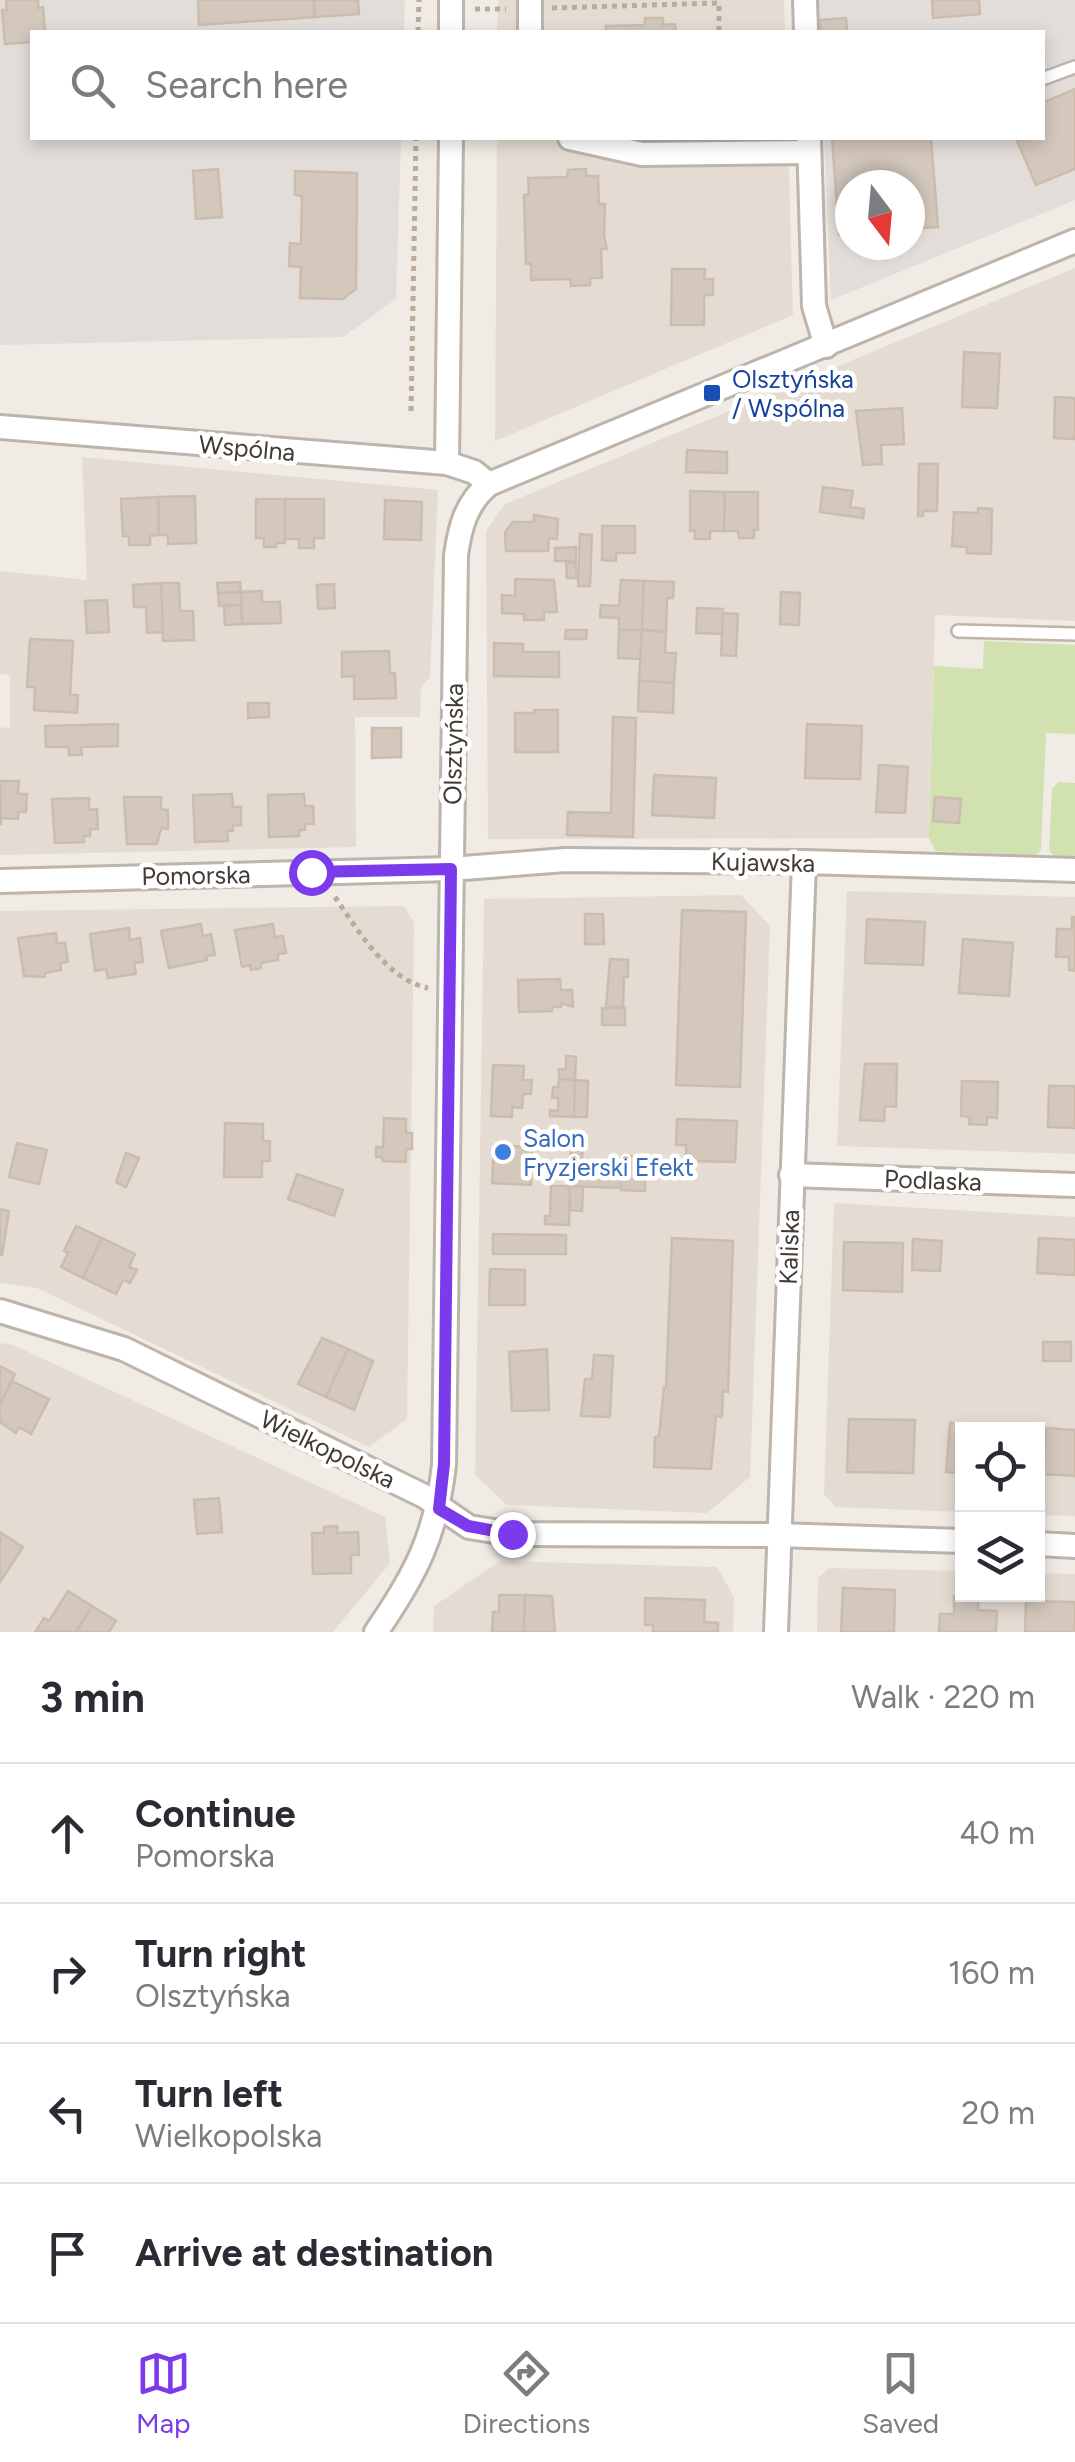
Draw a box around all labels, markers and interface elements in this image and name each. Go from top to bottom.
search box [30,30,1045,140]
icon: search [65,58,120,113]
text: Search here [145,62,348,108]
north arrow [835,170,925,260]
place label: Olsztyńska / Wspólna [732,364,854,423]
marker: Olsztyńska / Wspólna [701,382,723,404]
street label: Wspólna [197,429,297,467]
street label: Olsztyńska [437,683,469,805]
street label: Kujawska [711,846,815,878]
route start [289,850,335,896]
street label: Pomorska [141,859,251,891]
place label: Salon Fryzjerski Efekt [523,1123,694,1182]
marker: Salon Fryzjerski Efekt [492,1141,514,1163]
street label: Podlaska [884,1163,982,1197]
street label: Kaliska [773,1209,805,1285]
street label: Wielkopolska [256,1403,400,1495]
map controls [955,1422,1045,1602]
button: locate [955,1422,1045,1512]
route end [490,1512,536,1558]
button: layers [955,1512,1045,1602]
text: 3 min [40,1672,145,1723]
text: Walk · 220 m [851,1678,1035,1716]
text: Continue [135,1791,296,1837]
icon: ahead [40,1806,95,1861]
text: 40 m [959,1814,1035,1852]
text: Pomorska [135,1837,275,1875]
text: Turn right [135,1931,307,1977]
icon: right [40,1946,95,2001]
text: 160 m [948,1954,1035,1992]
text: Olsztyńska [135,1977,291,2015]
text: Turn left [135,2071,283,2117]
icon: left [40,2086,95,2141]
text: 20 m [961,2094,1035,2132]
text: Wielkopolska [135,2117,322,2155]
icon: arrive [40,2226,95,2281]
text: Arrive at destination [135,2230,493,2276]
tab: Map [136,2346,191,2440]
tab: Directions [463,2346,590,2440]
tab: Saved [862,2346,939,2440]

